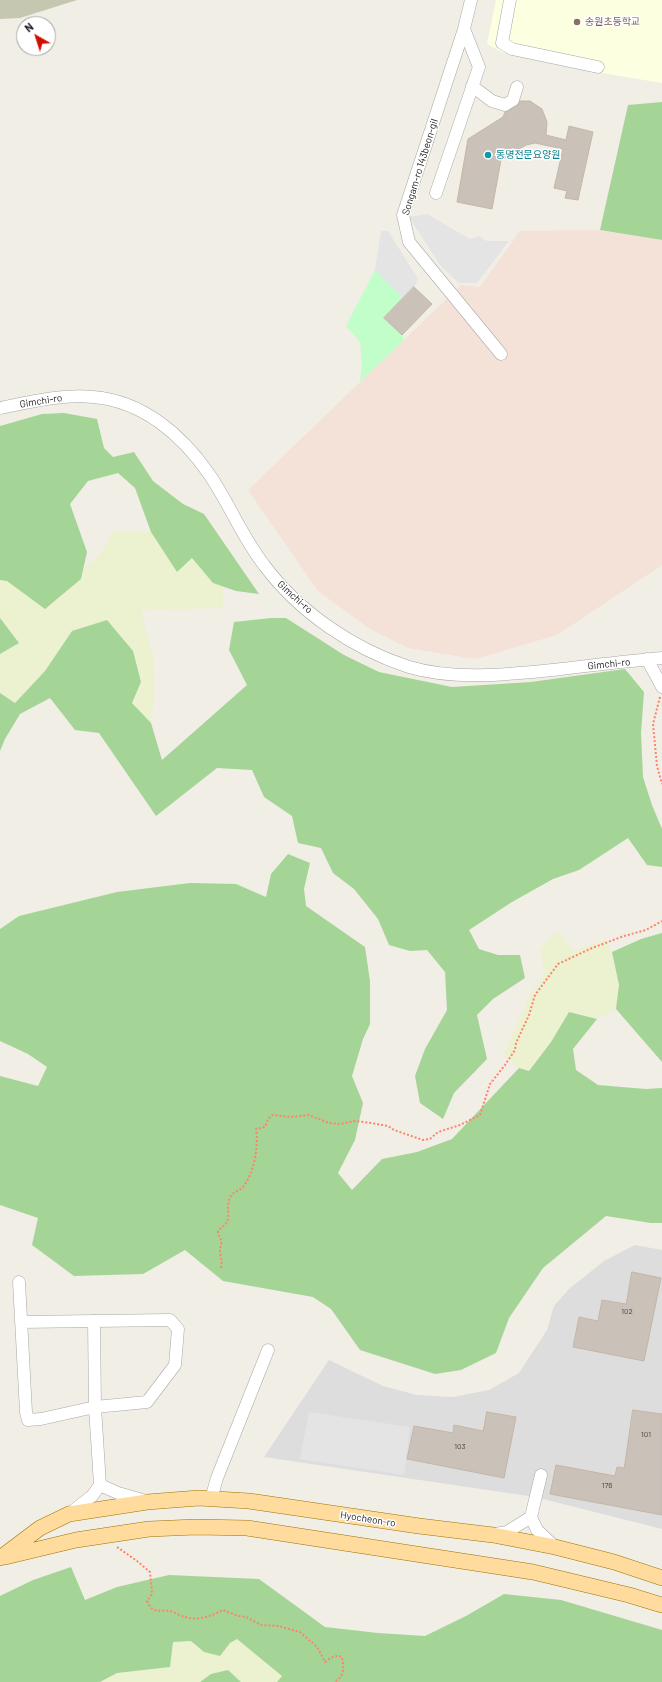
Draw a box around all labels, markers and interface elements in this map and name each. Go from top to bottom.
north arrow [16,16,56,56]
place label: 송원초등학교 [585,16,640,28]
marker: 송원초등학교 [572,17,582,27]
text: N [22,20,36,34]
street label: Songam-ro 143beon-gil [400,117,440,217]
place label: 동명전문요양원 [496,149,560,161]
marker: 동명전문요양원 [483,150,493,160]
street label: Gimchi-ro [19,392,63,410]
street label: Gimchi-ro [275,578,315,616]
street label: Gimchi-ro [587,656,631,672]
house number: 102 [621,1306,633,1316]
house number: 101 [641,1429,651,1439]
house number: 103 [454,1441,466,1451]
house number: 176 [602,1480,612,1490]
street label: Hyocheon-ro [339,1509,397,1529]

